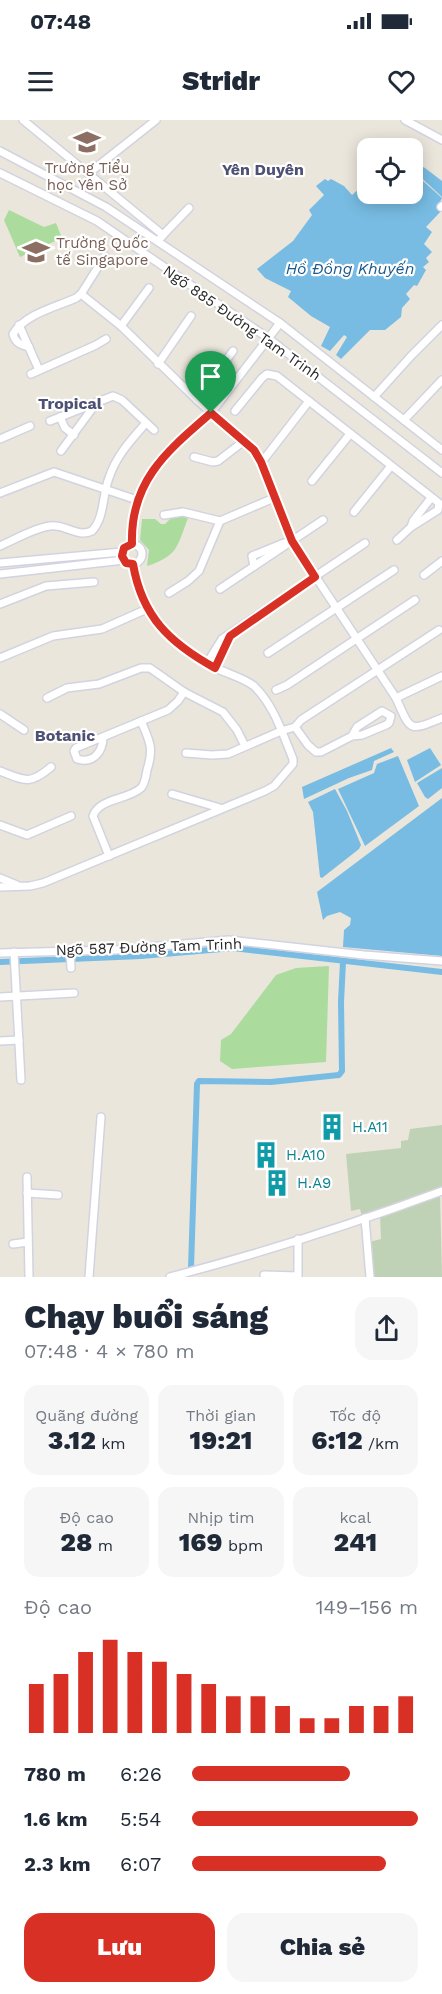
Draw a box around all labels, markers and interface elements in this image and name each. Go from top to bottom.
text: 07:48 [30,9,91,34]
icon: menu [24,65,57,98]
text: Stridr [182,65,260,97]
icon: heart [385,65,418,98]
school or university icon: Trường Tiểu học Yên Sở [72,127,102,157]
map controls [357,138,423,204]
button: locate [357,138,423,204]
place label: Trường Tiểu học Yên Sở [44,159,130,194]
district label: Yên Duyên [222,160,304,179]
place label: Trường Quốc tế Singapore [56,234,149,269]
school or university icon: Trường Quốc tế Singapore [21,237,51,267]
water label: Hồ Đồng Khuyến [286,259,414,278]
street label: Ngõ 885 Đường Tam Trinh [160,262,324,384]
pin [185,351,236,413]
icon: arrive [194,360,227,393]
district label: Tropical [38,394,103,413]
district label: Botanic [35,726,95,745]
street label: Ngõ 587 Đường Tam Trinh [56,935,242,959]
building icon: H.A11 [317,1112,347,1142]
place label: H.A11 [352,1118,388,1136]
building icon: H.A10 [251,1140,281,1170]
place label: H.A10 [286,1146,325,1164]
building icon: H.A9 [262,1168,292,1198]
place label: H.A9 [297,1174,331,1192]
text: Chạy buổi sáng [24,1297,268,1336]
button: share [355,1297,418,1360]
text: 07:48 · 4 × 780 m [24,1339,194,1363]
text: Quãng đường [35,1406,138,1425]
text: Thời gian [186,1406,256,1425]
text: Tốc độ [330,1406,381,1425]
text: 3.12 [48,1425,96,1455]
text: 19:21 [190,1425,252,1455]
text: 6:12 [311,1425,363,1455]
text: km [96,1434,126,1453]
text: /km [363,1434,399,1453]
text: Độ cao [59,1508,114,1527]
text: Nhịp tim [187,1508,255,1527]
text: kcal [339,1508,371,1527]
text: 28 [60,1527,92,1557]
text: 169 [179,1527,222,1557]
text: 241 [334,1527,377,1557]
text: m [92,1536,113,1555]
text: bpm [222,1536,263,1555]
text: Độ cao [24,1595,92,1619]
text: 149–156 m [316,1595,418,1619]
text: 780 m [24,1762,86,1786]
text: 6:26 [120,1762,162,1786]
text: 1.6 km [24,1807,88,1831]
text: 5:54 [120,1807,161,1831]
text: 2.3 km [24,1852,91,1876]
text: 6:07 [120,1852,161,1876]
button: Lưu [24,1913,215,1982]
button: Chia sẻ [227,1913,418,1982]

